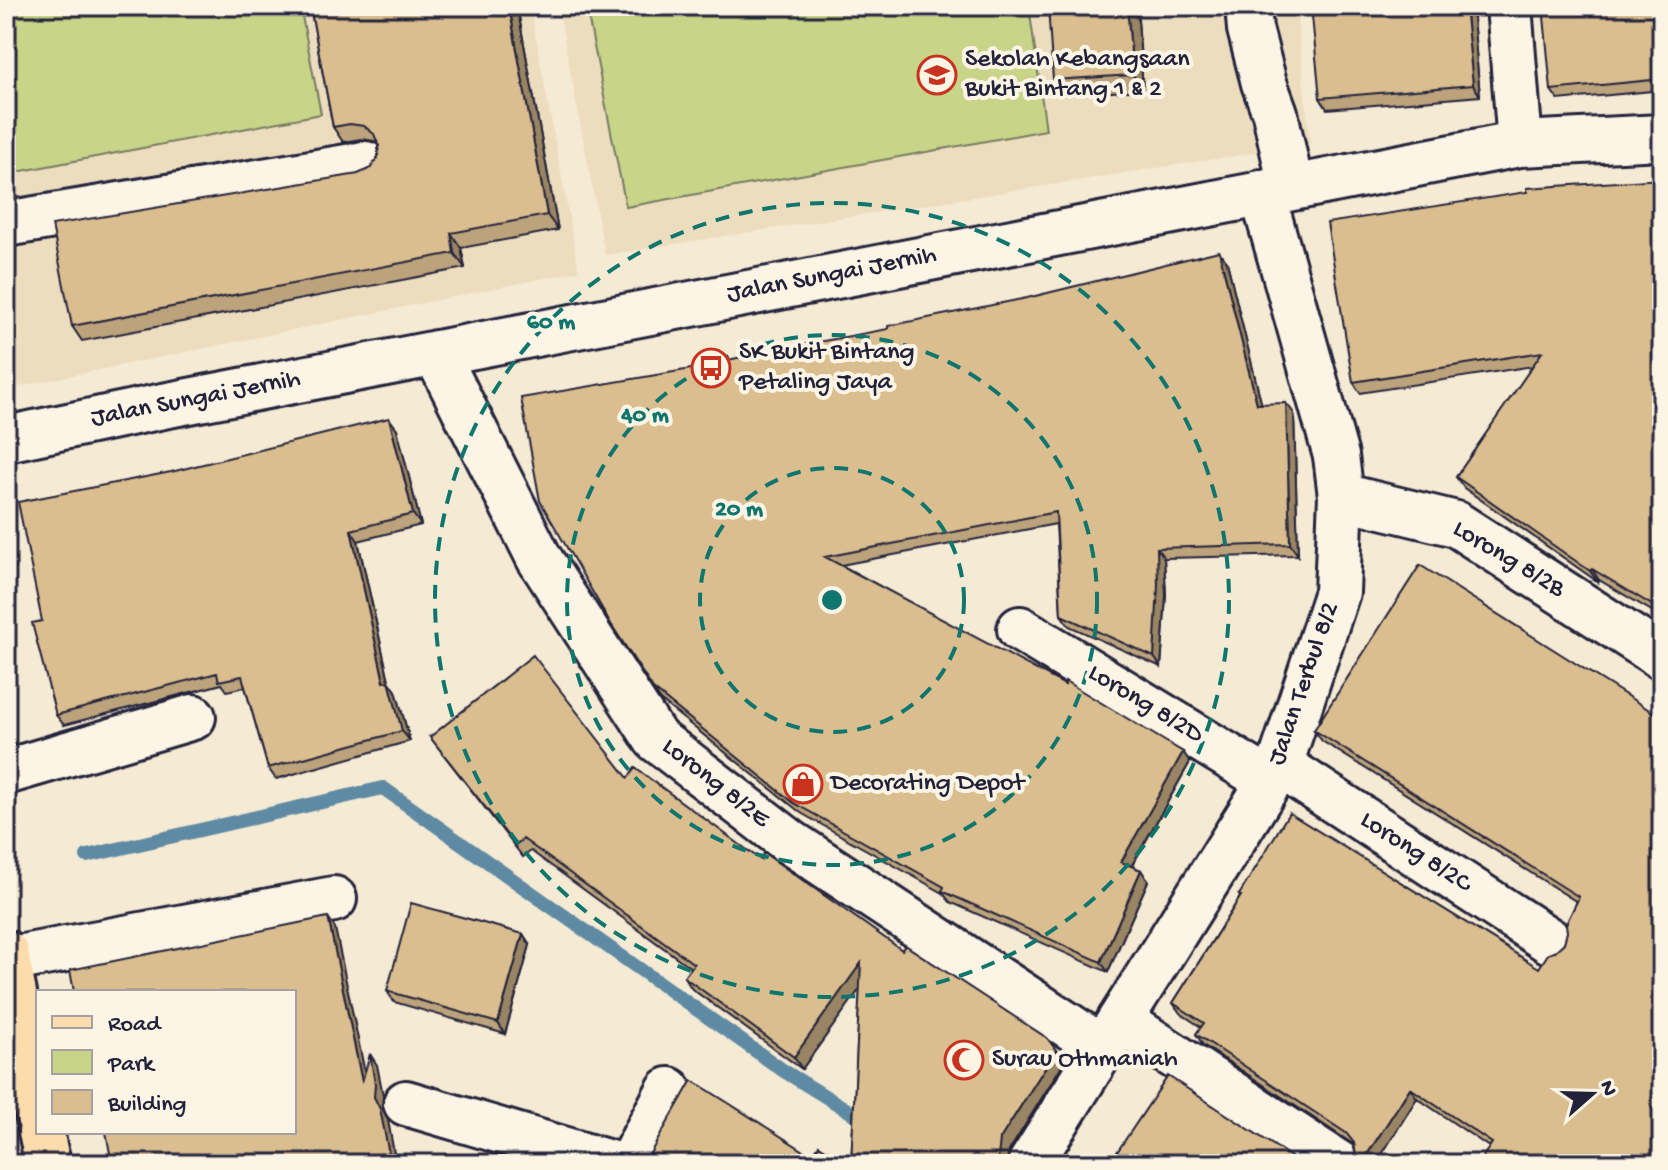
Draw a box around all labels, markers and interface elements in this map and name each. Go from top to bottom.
place label: Sekolah Kebangsaan Bukit Bintang 1 & 2 [964,45,1190,106]
school or university icon: Sekolah Kebangsaan Bukit Bintang 1 & 2 [916,54,958,96]
street label: Jalan Sungai Jernih [725,240,939,312]
text: 60 m [527,309,575,338]
place label: SK Bukit Bintang Petaling Jaya [738,338,915,399]
bus stop icon: SK Bukit Bintang Petaling Jaya [690,347,732,389]
street label: Jalan Sungai Jernih [89,364,303,436]
text: 40 m [620,402,669,431]
text: 20 m [715,496,763,525]
street label: Lorong 8/2B [1446,514,1570,606]
centre of rings [818,586,846,614]
street label: Jalan Terbul 8/2 [1263,598,1347,770]
street label: Lorong 8/2D [1082,658,1208,752]
street label: Lorong 8/2E [655,732,776,836]
shop icon: Decorating Depot [782,763,824,805]
place label: Decorating Depot [829,769,1027,800]
street label: Lorong 8/2C [1354,806,1478,901]
legend [36,990,296,1134]
text: Road [108,1011,162,1040]
mosque icon: Surau Othmaniah [943,1039,985,1081]
place label: Surau Othmaniah [992,1045,1178,1076]
text: Park [107,1051,156,1080]
north arrow [1552,1054,1632,1134]
text: N [1592,1077,1622,1100]
text: Building [107,1091,186,1120]

